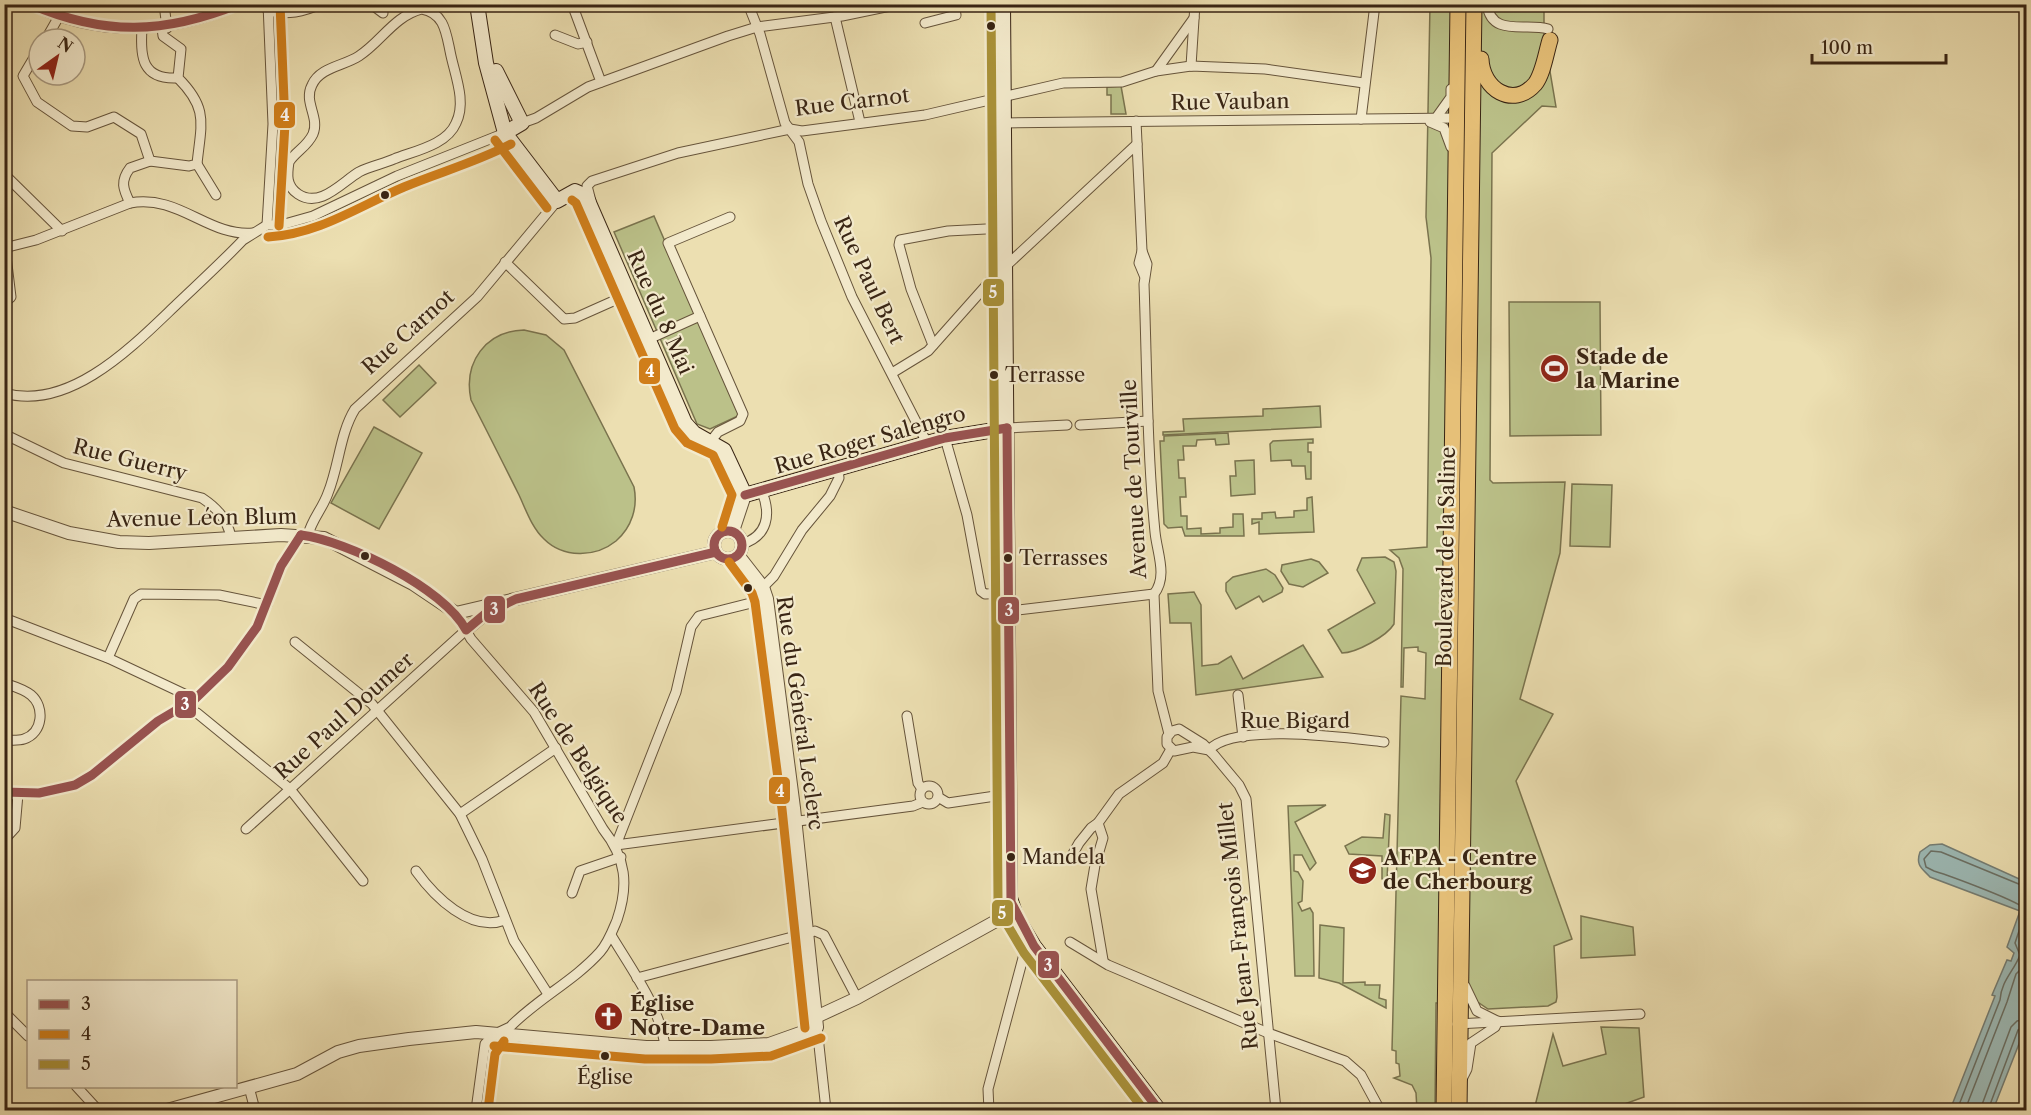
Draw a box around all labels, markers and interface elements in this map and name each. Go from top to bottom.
unlabelled marker [985,20,997,32]
north arrow [27,27,87,87]
scale bar [1812,27,1946,65]
text: N [54,32,77,57]
text: 100 m [1821,37,1873,59]
street label: Rue Carnot [793,82,911,121]
street label: Rue Vauban [1170,88,1290,115]
line badge: 4 [273,101,296,129]
text: 4 [280,105,290,125]
unlabelled marker [379,189,391,201]
street label: Rue Paul Bert [829,212,910,348]
street label: Rue du 8 Mai [622,246,699,378]
line badge: 5 [982,278,1005,307]
text: 5 [989,282,998,302]
street label: Rue Carnot [356,283,459,379]
place label: Stade de la Marine [1576,344,1680,393]
sports icon: Stade de la Marine [1539,353,1571,385]
line badge: 4 [638,357,661,385]
text: 4 [645,361,655,381]
place label: Terrasse [1005,363,1085,387]
marker: Terrasse [988,369,1000,381]
street label: Avenue de Tourville [1116,378,1151,581]
street label: Rue Roger Salengro [771,400,968,479]
street label: Rue Guerry [71,433,190,486]
street label: Boulevard de la Saline [1431,446,1460,668]
street label: Avenue Léon Blum [105,503,298,532]
place label: Terrasses [1019,546,1108,570]
unlabelled marker [359,550,371,562]
marker: Terrasses [1002,552,1014,564]
unlabelled marker [742,582,754,594]
street label: Rue du Général Leclerc [772,594,829,832]
line badge: 3 [483,595,506,624]
line badge: 3 [997,596,1020,625]
text: 3 [489,599,499,619]
text: 3 [1004,600,1014,620]
street label: Rue Paul Doumer [269,647,418,784]
street label: Rue de Belgique [523,677,633,828]
line badge: 3 [174,690,197,719]
text: 3 [180,694,190,714]
street label: Rue Bigard [1240,708,1350,733]
line badge: 4 [768,776,791,805]
text: 4 [775,781,785,801]
street label: Rue Jean-François Millet [1212,800,1263,1051]
place label: Mandela [1022,845,1105,869]
place label: AFPA - Centre de Cherbourg [1382,845,1537,894]
marker: Mandela [1005,851,1017,863]
school or university icon: AFPA - Centre de Cherbourg [1346,854,1378,886]
line badge: 5 [991,899,1014,927]
text: 5 [998,903,1007,923]
line badge: 3 [1037,950,1060,979]
text: 3 [1043,955,1053,975]
legend [27,980,237,1088]
place label: Église Notre-Dame [630,991,765,1040]
text: 3 [81,993,91,1015]
church icon: Église Notre-Dame [593,1000,625,1032]
text: 4 [81,1023,91,1045]
marker: Église [599,1050,611,1062]
text: 5 [81,1053,91,1075]
place label: Église [577,1064,633,1089]

